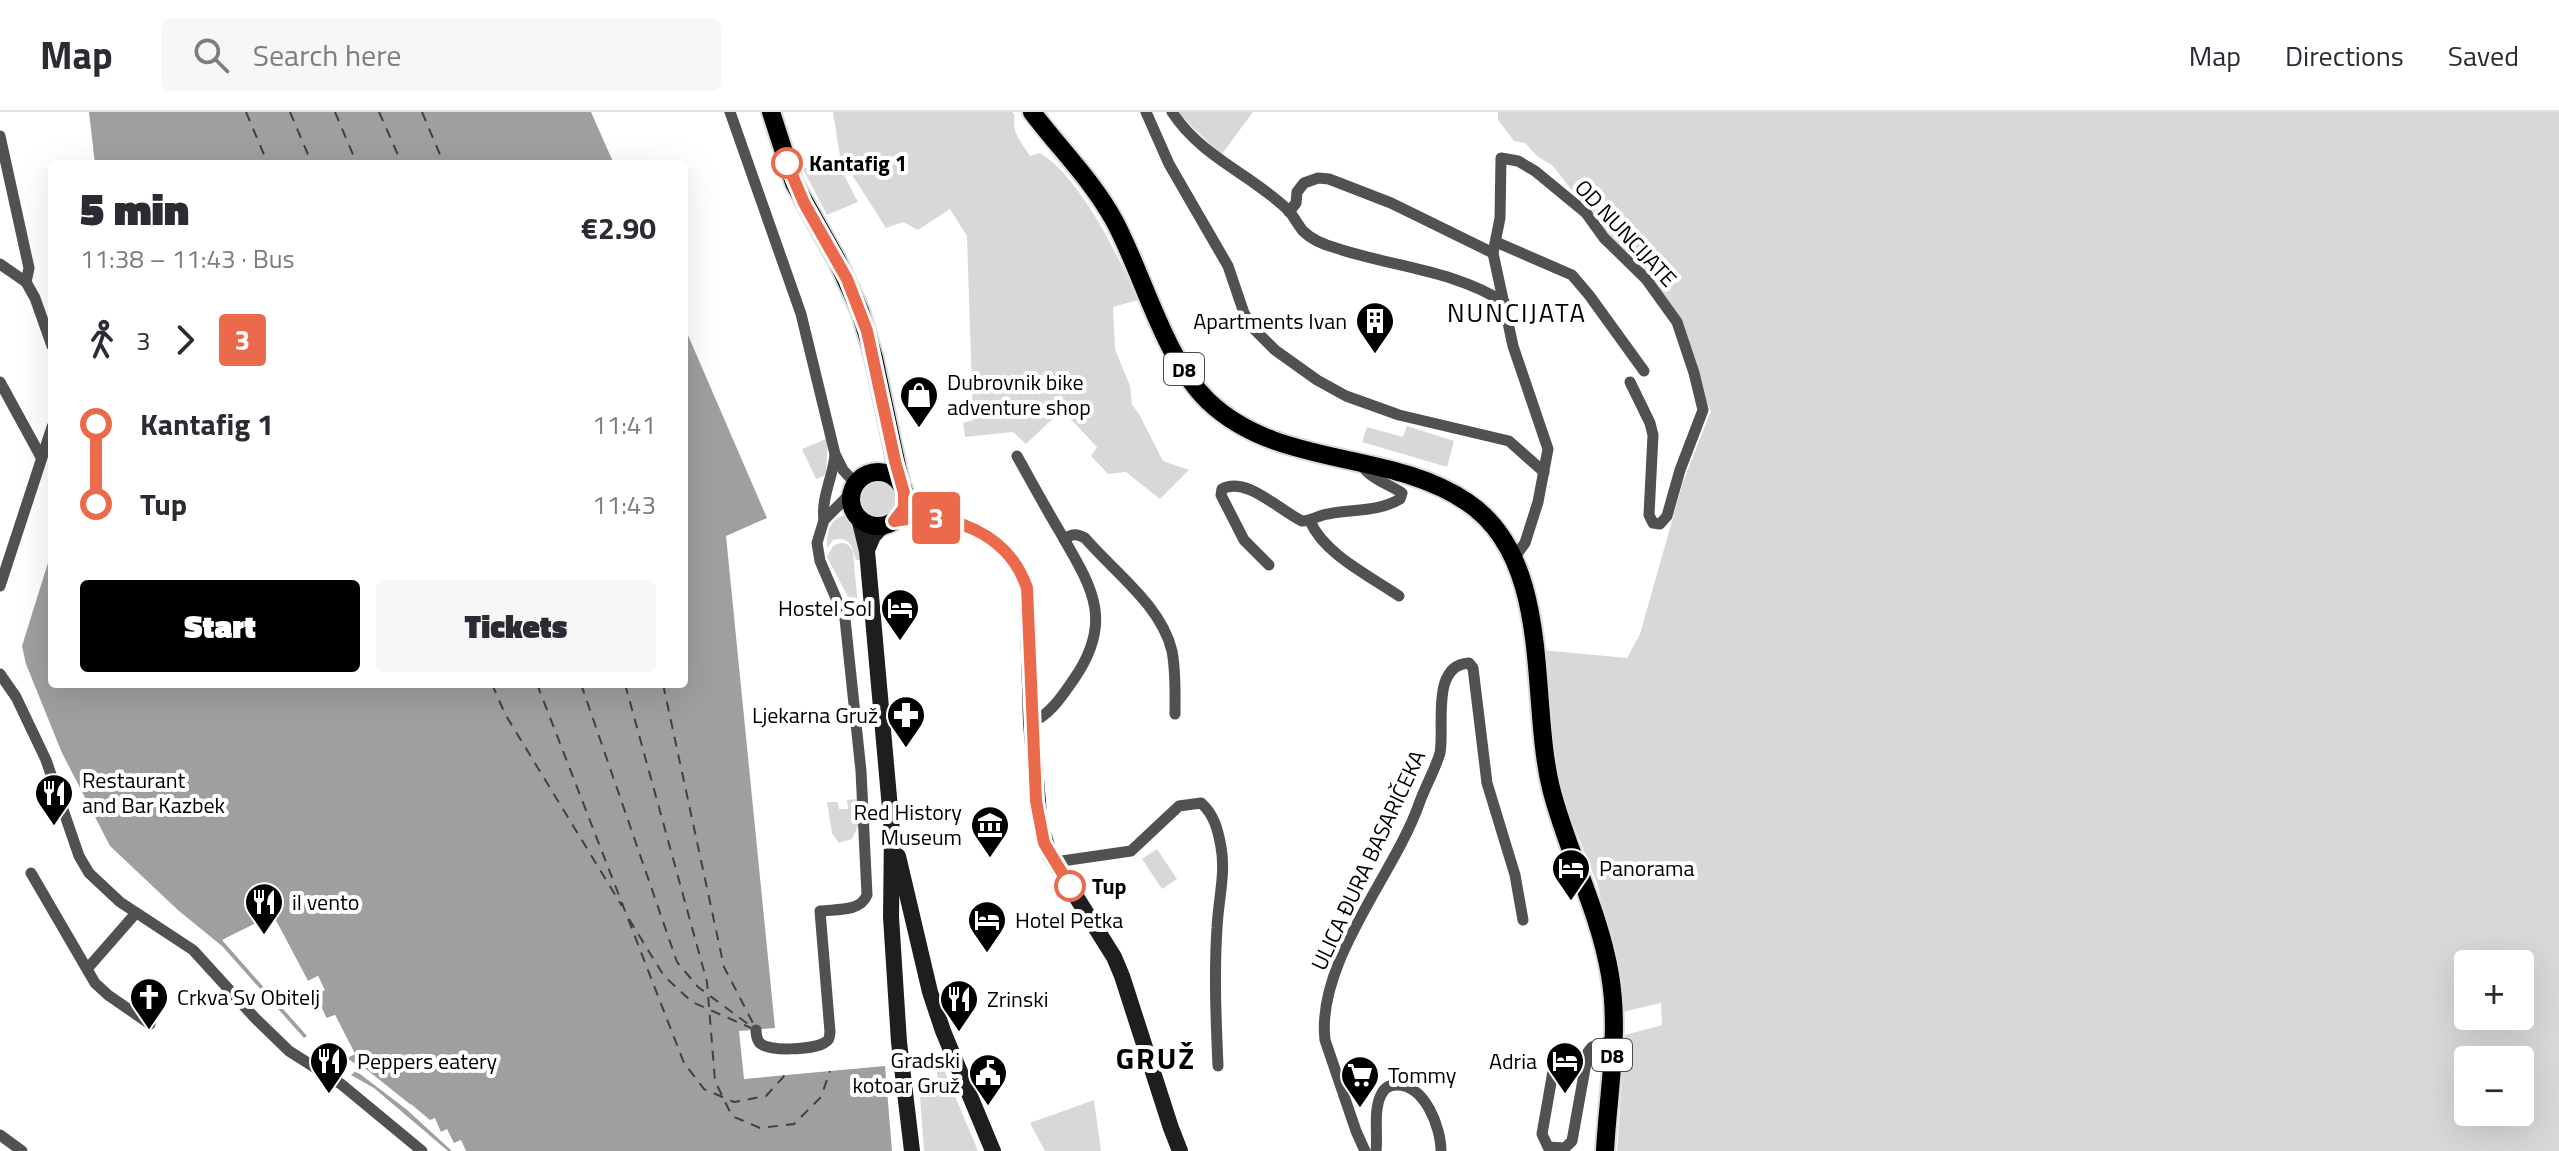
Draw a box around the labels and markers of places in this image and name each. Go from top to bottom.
place label: Kantafig 1 [809,146,907,180]
marker: Kantafig 1 [772,148,802,178]
building icon: Apartments Ivan [1354,300,1396,355]
place label: Apartments Ivan [1193,304,1347,338]
place label: Dubrovnik bike adventure shop [947,365,1091,424]
shop icon: Dubrovnik bike adventure shop [898,374,940,429]
hotel icon: Hostel Sol [879,587,921,642]
place label: Hostel Sol [778,591,872,625]
pharmacy icon: Ljekarna Gruž [885,694,927,749]
place label: Ljekarna Gruž [752,698,878,732]
place label: Restaurant and Bar Kazbek [82,763,226,822]
restaurant icon: Restaurant and Bar Kazbek [33,772,75,827]
place label: Red History Museum [854,795,962,854]
museum icon: Red History Museum [969,804,1011,859]
hotel icon: Panorama [1550,847,1592,902]
place label: Panorama [1599,851,1694,885]
place label: Tup [1092,869,1127,903]
marker: Tup [1055,871,1085,901]
restaurant icon: il vento [243,881,285,936]
place label: il vento [292,885,359,919]
hotel icon: Hotel Petka [966,899,1008,954]
place label: Hotel Petka [1015,903,1123,937]
church icon: Crkva Sv Obitelj [128,976,170,1031]
restaurant icon: Zrinski [938,978,980,1033]
place label: Crkva Sv Obitelj [177,980,320,1014]
place label: Zrinski [987,982,1049,1016]
restaurant icon: Peppers eatery [308,1040,350,1095]
hotel icon: Adria [1544,1040,1586,1095]
place label: Gradski kotoar Gruž [853,1043,960,1102]
place label: Peppers eatery [357,1044,498,1078]
place label: Adria [1489,1044,1537,1078]
public building icon: Gradski kotoar Gruž [967,1052,1009,1107]
supermarket icon: Tommy [1339,1054,1381,1109]
place label: Tommy [1388,1058,1457,1092]

